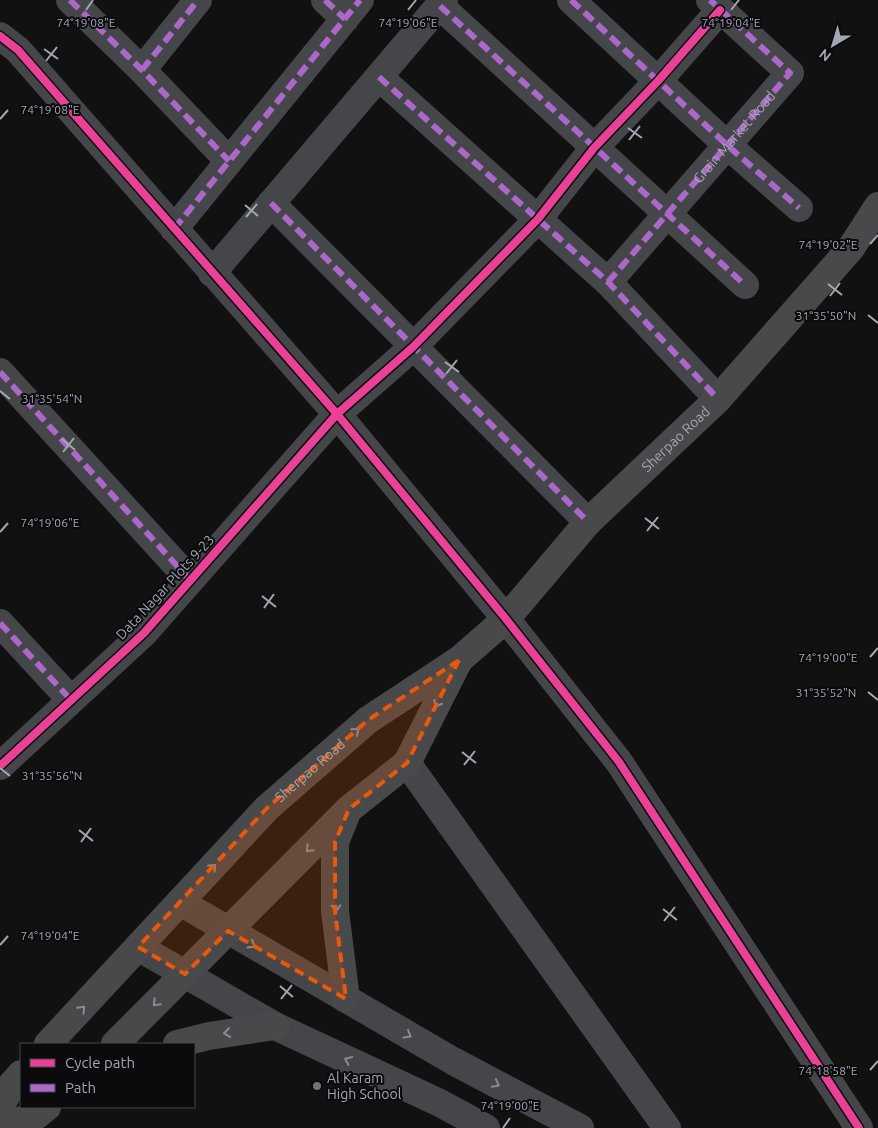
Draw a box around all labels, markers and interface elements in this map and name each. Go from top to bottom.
text: 74°19'08"E [57,16,116,29]
text: 74°19'06"E [379,16,438,29]
text: 74°19'04"E [702,16,761,29]
north arrow [808,20,858,70]
text: N [816,46,834,65]
street label: Grain Market Road [690,88,778,186]
text: 74°19'08"E [21,103,80,116]
text: 74°19'02"E [799,238,858,251]
text: 31°35'50"N [796,309,856,322]
text: 31°35'54"N [22,392,82,405]
street label: Sherpao Road [638,403,713,475]
text: 74°19'06"E [21,516,80,529]
street label: Data Nagar Plots 9-23 [113,532,217,642]
text: 74°19'00"E [799,651,858,664]
text: 31°35'52"N [796,686,856,699]
one-way arrow [433,699,443,708]
one-way arrow [350,727,359,736]
street label: Sherpao Road [272,736,348,805]
text: 31°35'56"N [22,769,82,782]
one-way arrow [305,844,314,853]
one-way arrow [207,863,216,872]
one-way arrow [330,904,341,912]
text: 74°19'04"E [21,929,80,942]
one-way arrow [247,939,256,949]
one-way arrow [153,997,162,1006]
one-way arrow [76,1005,85,1014]
one-way arrow [223,1027,231,1038]
one-way arrow [402,1029,411,1039]
legend [20,1043,195,1108]
text: Cycle path [65,1054,135,1071]
one-way arrow [344,1056,353,1066]
text: 74°18'58"E [799,1064,858,1077]
place label: Al Karam High School [327,1070,402,1102]
one-way arrow [491,1078,500,1088]
text: Path [65,1079,96,1096]
marker: Al Karam High School [311,1080,323,1092]
text: 74°19'00"E [481,1099,540,1112]

